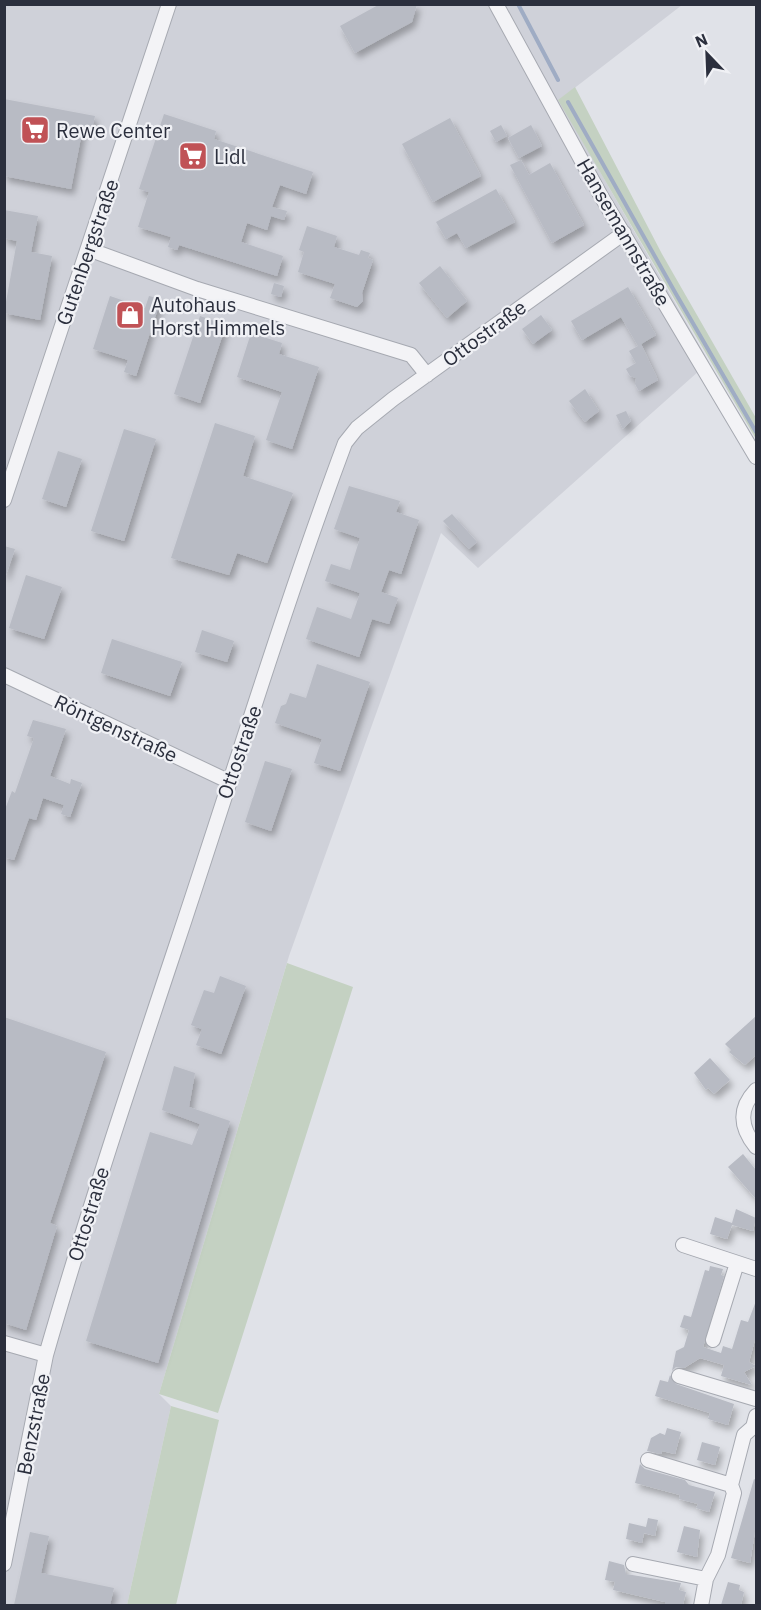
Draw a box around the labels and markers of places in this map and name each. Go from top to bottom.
supermarket icon: Rewe Center [19,114,51,146]
place label: Rewe Center [56,117,170,144]
supermarket icon: Lidl [177,140,209,172]
place label: Lidl [214,143,246,170]
place label: Autohaus Horst Himmels [151,291,285,341]
shop icon: Autohaus Horst Himmels [114,299,146,331]

